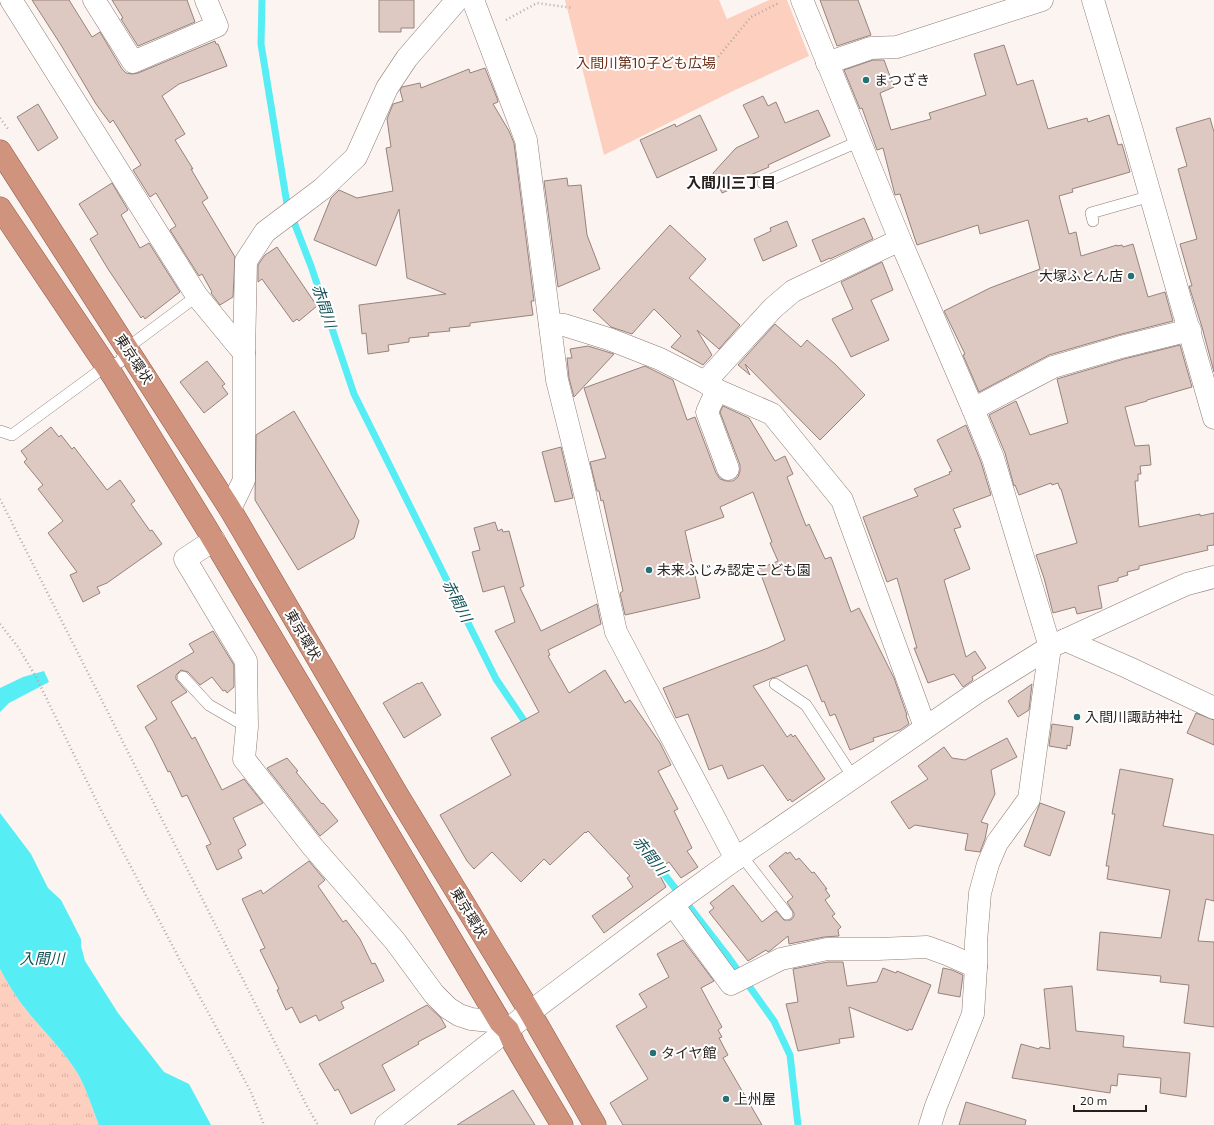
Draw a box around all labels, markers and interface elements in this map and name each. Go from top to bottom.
park label: 入間川第10子ども広場 [576,54,716,71]
place label: まつざき [874,71,930,88]
marker: まつざき [861,75,871,85]
district label: 入間川三丁目 [686,173,776,191]
place label: 大塚ふとん店 [1039,267,1123,284]
marker: 大塚ふとん店 [1126,271,1136,281]
water label: 赤間川 [309,282,341,332]
street label: 東京環状 [112,331,157,387]
place label: 未来ふじみ認定こども園 [657,561,811,578]
marker: 未来ふじみ認定こども園 [644,565,654,575]
water label: 赤間川 [440,576,477,626]
street label: 東京環状 [282,606,325,663]
place label: 入間川諏訪神社 [1085,708,1183,725]
marker: 入間川諏訪神社 [1072,712,1082,722]
water label: 赤間川 [630,832,673,880]
street label: 東京環状 [448,884,491,941]
water label: 入間川 [19,949,66,967]
place label: タイヤ館 [661,1044,717,1061]
marker: タイヤ館 [648,1048,658,1058]
scale bar [1074,1087,1146,1113]
place label: 上州屋 [734,1090,776,1107]
text: 20 m [1080,1093,1107,1107]
marker: 上州屋 [721,1094,731,1104]

